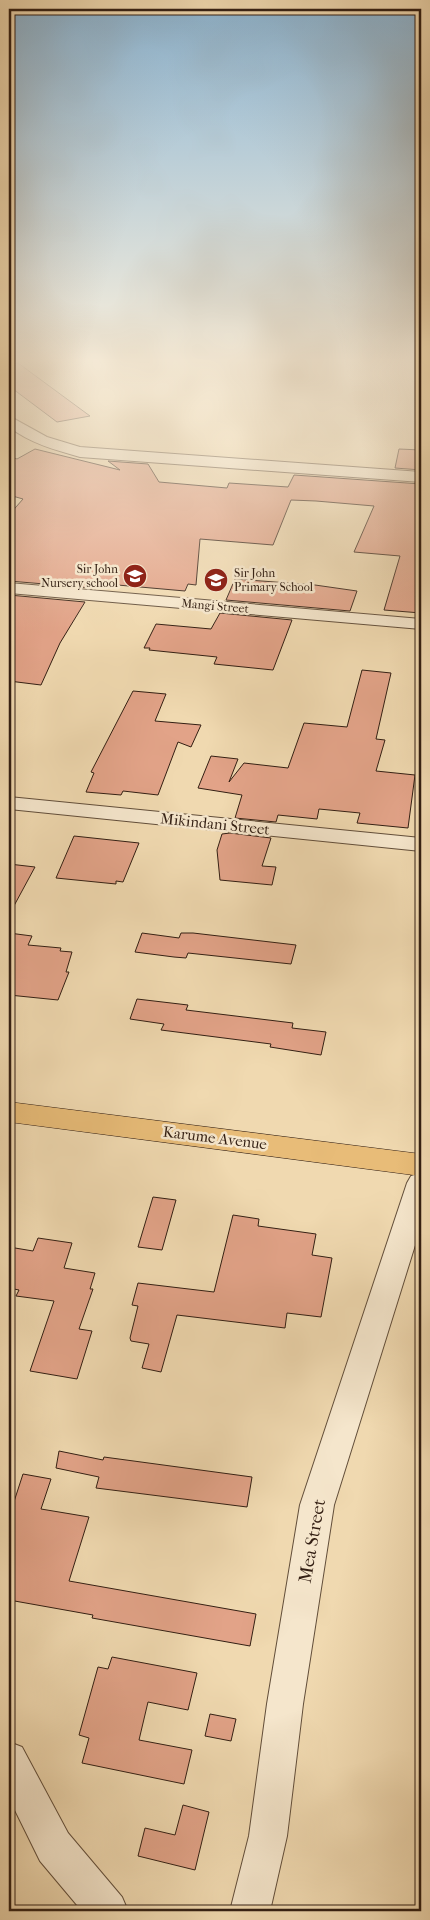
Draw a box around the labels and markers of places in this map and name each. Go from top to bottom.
place label: Sir John Nursery school [41,562,119,590]
school or university icon: Sir John Nursery school [122,563,148,589]
place label: Sir John Primary School [234,566,314,594]
school or university icon: Sir John Primary School [203,567,229,593]

